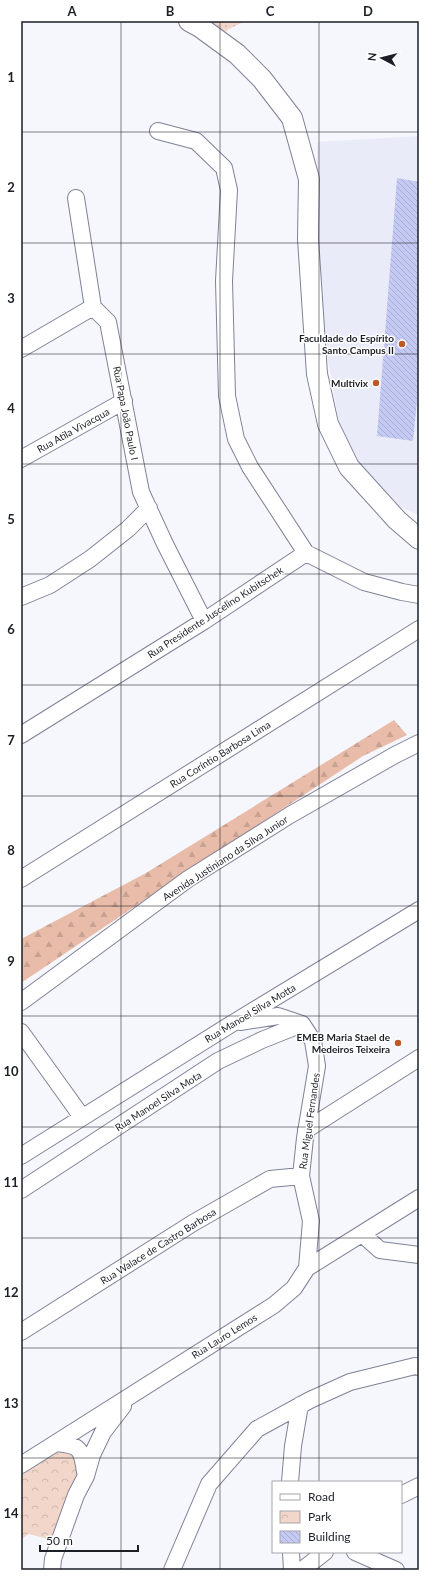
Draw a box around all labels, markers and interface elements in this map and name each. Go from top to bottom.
text: A [66,3,77,19]
text: B [166,3,175,19]
text: C [266,3,275,19]
text: D [363,3,373,19]
north arrow [362,38,402,78]
text: N [365,52,379,62]
text: 1 [7,69,15,85]
text: 2 [7,179,15,195]
text: 3 [7,290,15,306]
place label: Faculdade do Espírito Santo Campus II [299,332,394,356]
marker: Faculdade do Espírito Santo Campus II [397,339,407,349]
street label: Rua Papa João Paulo I [111,365,141,461]
place label: Multivix [331,377,369,389]
marker: Multivix [371,378,381,388]
text: 4 [7,400,15,416]
street label: Rua Atila Vivacqua [35,405,111,455]
text: 5 [7,511,15,527]
street label: Rua Presidente Juscelino Kubitschek [145,563,286,660]
text: 6 [7,621,15,637]
street label: Rua Coríntio Barbosa Lima [168,718,272,790]
text: 7 [7,732,15,748]
street label: Avenida Justiniano da Silva Junior [160,813,290,903]
text: 8 [7,842,15,858]
text: 9 [7,953,15,969]
street label: Rua Manoel Silva Motta [202,981,298,1045]
place label: EMEB Maria Stael de Medeiros Teixeira [297,1031,391,1055]
marker: EMEB Maria Stael de Medeiros Teixeira [393,1038,403,1048]
text: 10 [3,1063,19,1079]
street label: Rua Manoel Silva Mota [112,1069,204,1133]
street label: Rua Miguel Fernandes [296,1072,322,1170]
text: 11 [3,1174,19,1190]
street label: Rua Walace de Castro Barbosa [98,1205,218,1287]
text: 12 [3,1284,19,1300]
street label: Rua Lauro Lemos [189,1311,259,1361]
text: 13 [3,1395,19,1411]
legend [272,1481,402,1553]
text: Road [308,1489,335,1504]
text: 14 [3,1505,19,1521]
text: Park [308,1509,332,1524]
scale bar [40,1527,138,1553]
text: Building [308,1529,351,1544]
text: 50 m [46,1533,73,1548]

